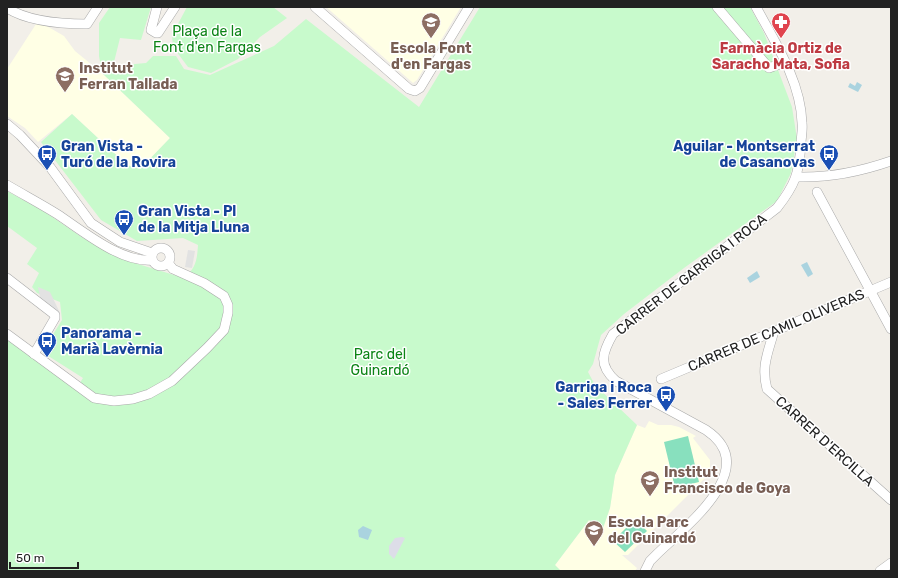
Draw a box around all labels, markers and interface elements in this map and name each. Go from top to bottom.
school or university icon: Escola Font d'en Fargas [420,11,442,39]
pharmacy icon: Farmàcia Ortiz de Saracho Mata, Sofia [770,11,792,39]
park label: Plaça de la Font d'en Fargas [153,23,261,56]
place label: Escola Font d'en Fargas [390,40,472,73]
place label: Farmàcia Ortiz de Saracho Mata, Sofia [712,40,850,73]
place label: Institut Ferran Tallada [79,60,178,93]
school or university icon: Institut Ferran Tallada [54,65,76,93]
place label: Gran Vista - Turó de la Rovira [61,138,176,171]
place label: Aguilar - Montserrat de Casanovas [673,138,815,171]
bus stop icon: Gran Vista - Turó de la Rovira [36,143,58,171]
bus stop icon: Aguilar - Montserrat de Casanovas [818,143,840,171]
place label: Gran Vista - Pl de la Mitja Lluna [138,203,250,236]
bus stop icon: Gran Vista - Pl de la Mitja Lluna [113,208,135,236]
street label: CARRER DE GARRIGA I ROCA [612,210,771,339]
street label: CARRER DE CAMIL OLIVERAS [685,285,867,375]
place label: Panorama - Marià Lavèrnia [61,325,163,358]
bus stop icon: Panorama - Marià Lavèrnia [36,330,58,358]
park label: Parc del Guinardó [350,346,410,379]
place label: Garriga i Roca - Sales Ferrer [555,379,653,412]
bus stop icon: Garriga i Roca - Sales Ferrer [655,384,677,412]
street label: CARRER D'ERCILLA [772,393,878,490]
place label: Institut Francisco de Goya [664,464,791,497]
school or university icon: Institut Francisco de Goya [639,469,661,497]
place label: Escola Parc del Guinardó [608,514,696,547]
school or university icon: Escola Parc del Guinardó [583,519,605,547]
scale bar [10,544,78,570]
text: 50 m [16,551,44,565]

